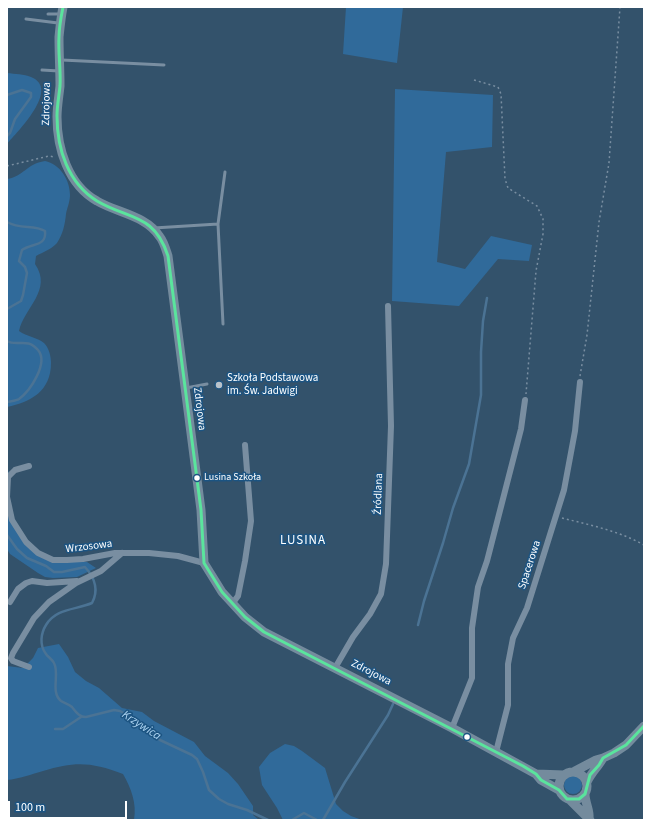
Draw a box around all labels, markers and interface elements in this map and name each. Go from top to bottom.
street label: Zdrojowa [40,82,54,126]
place label: Szkoła Podstawowa im. Św. Jadwigi [227,372,318,398]
marker: Szkoła Podstawowa im. Św. Jadwigi [214,380,224,390]
street label: Zdrojowa [190,387,208,431]
place label: Lusina Szkoła [204,472,261,484]
marker: Lusina Szkoła [192,473,202,483]
street label: Źródlana [372,473,386,515]
district label: LUSINA [280,533,326,549]
street label: Wrzosowa [65,538,113,556]
street label: Spacerowa [516,539,544,591]
street label: Zdrojowa [349,657,393,689]
water label: Krzywica [119,708,163,744]
unlabelled marker [462,732,472,742]
scale bar [10,793,129,819]
text: 100 m [15,799,45,816]

